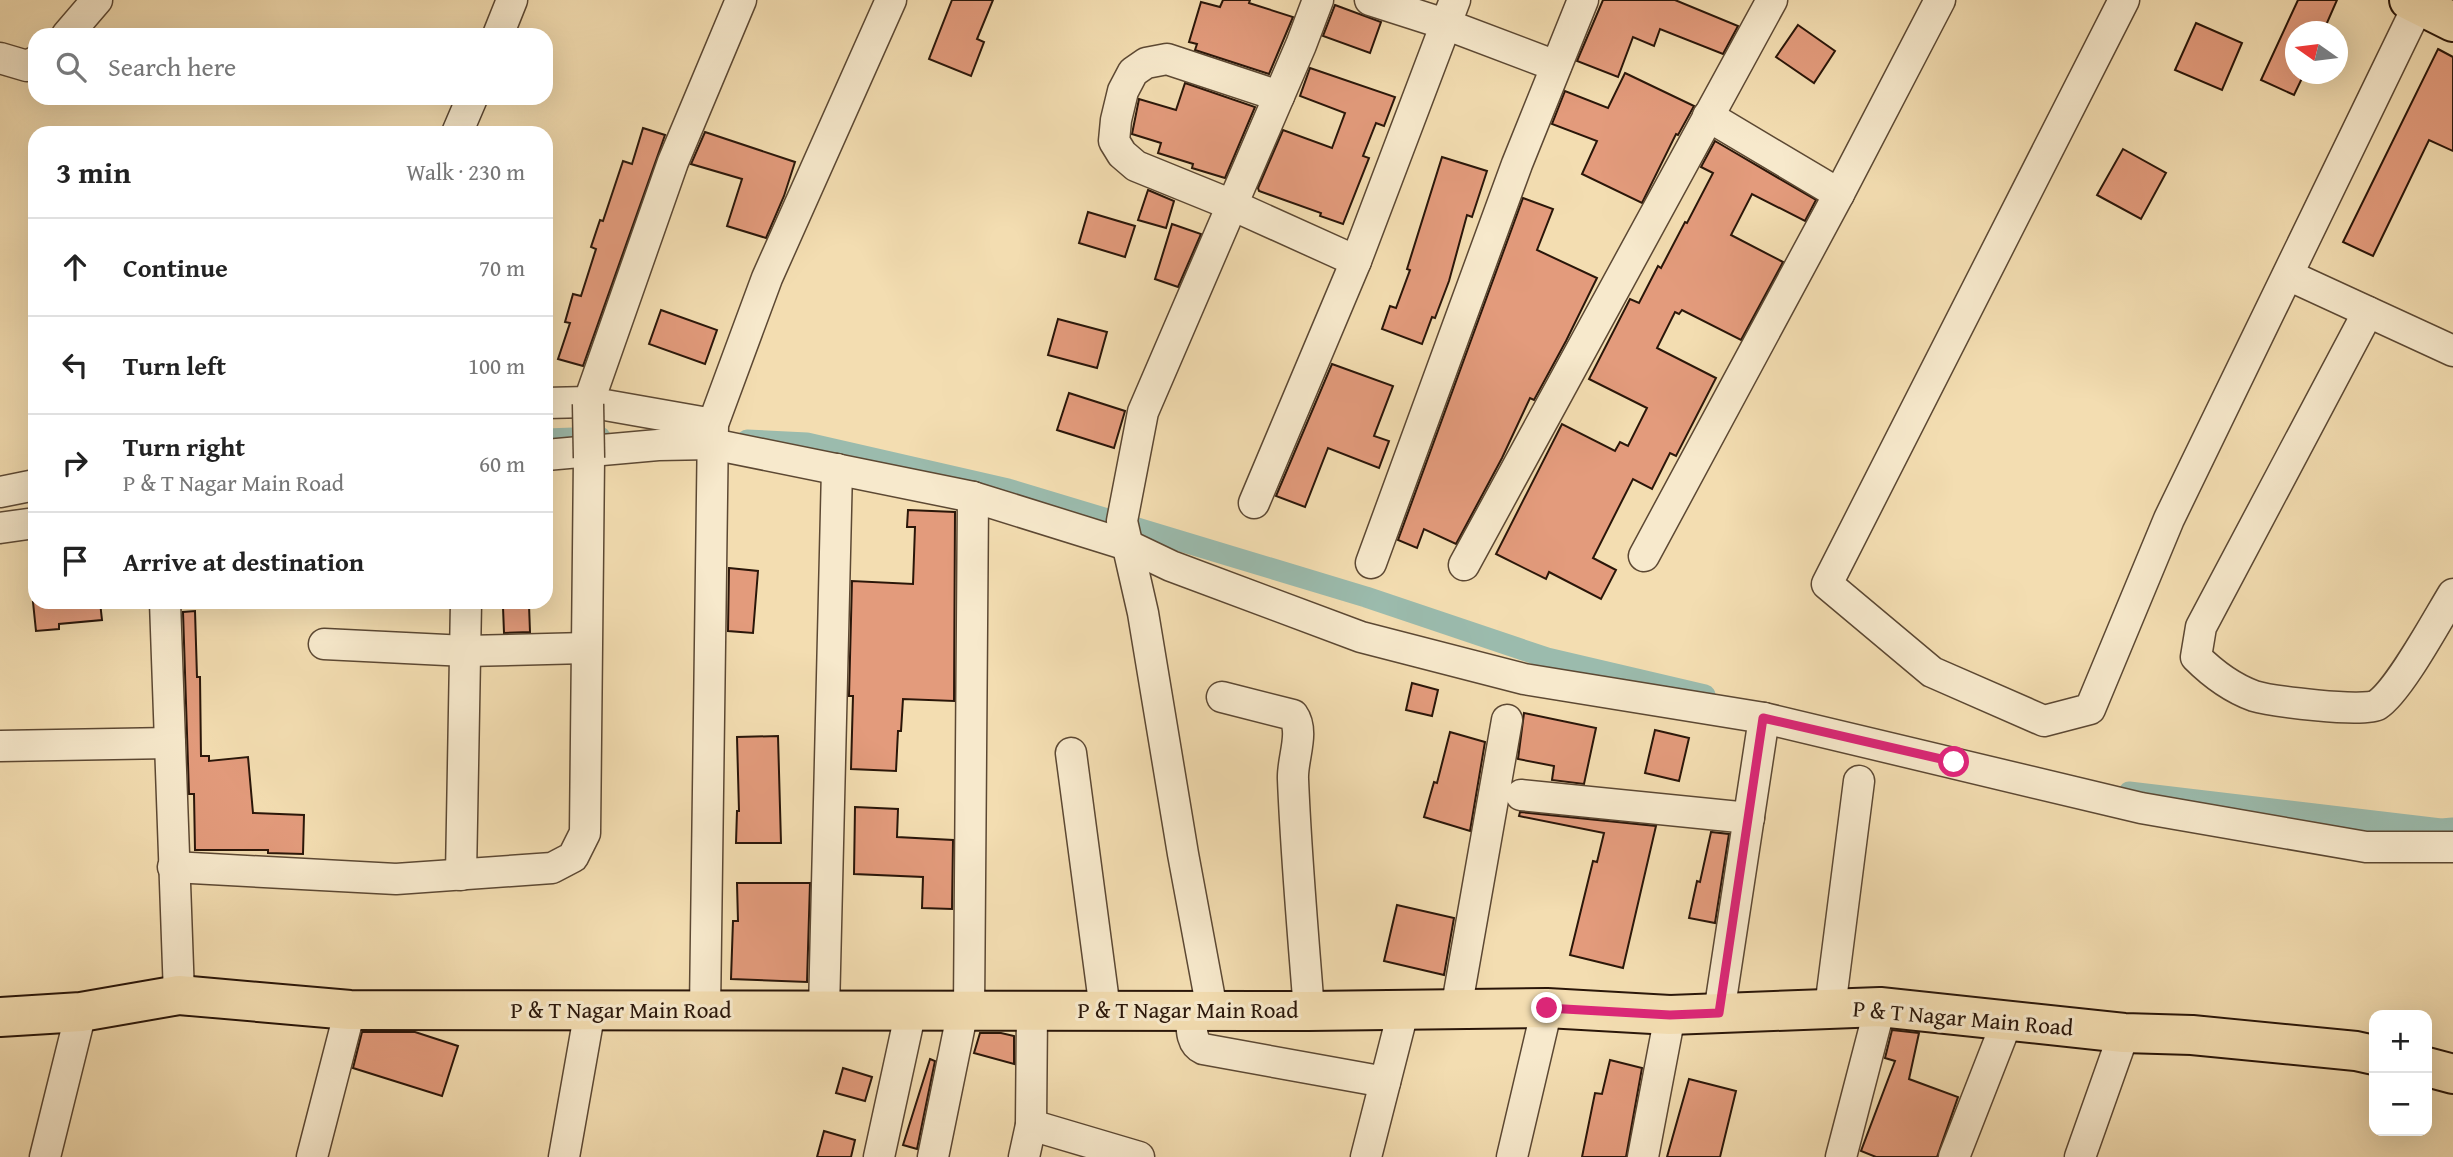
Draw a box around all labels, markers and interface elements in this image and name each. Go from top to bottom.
north arrow [2285,21,2348,84]
search box [28,28,553,105]
text: Search here [108,47,236,86]
icon: search [52,48,90,86]
text: 3 min [56,150,131,194]
text: Walk · 230 m [406,155,525,188]
icon: ahead [56,248,94,286]
text: Continue [123,248,228,287]
text: 70 m [479,251,525,284]
icon: left [56,346,94,384]
text: Turn left [123,346,226,385]
text: 100 m [468,349,525,382]
text: Turn right [123,427,245,466]
icon: right [56,444,94,482]
text: 60 m [479,447,525,480]
text: P & T Nagar Main Road [123,466,344,499]
icon: arrive [56,542,94,580]
text: Arrive at destination [123,542,364,581]
route start [1938,746,1969,777]
street label: P & T Nagar Main Road [1851,991,2075,1044]
route end [1531,992,1562,1023]
street label: P & T Nagar Main Road [510,993,732,1026]
street label: P & T Nagar Main Road [1077,993,1299,1026]
map controls [2369,1010,2432,1136]
button: + [2369,1010,2432,1073]
button: − [2369,1073,2432,1136]

